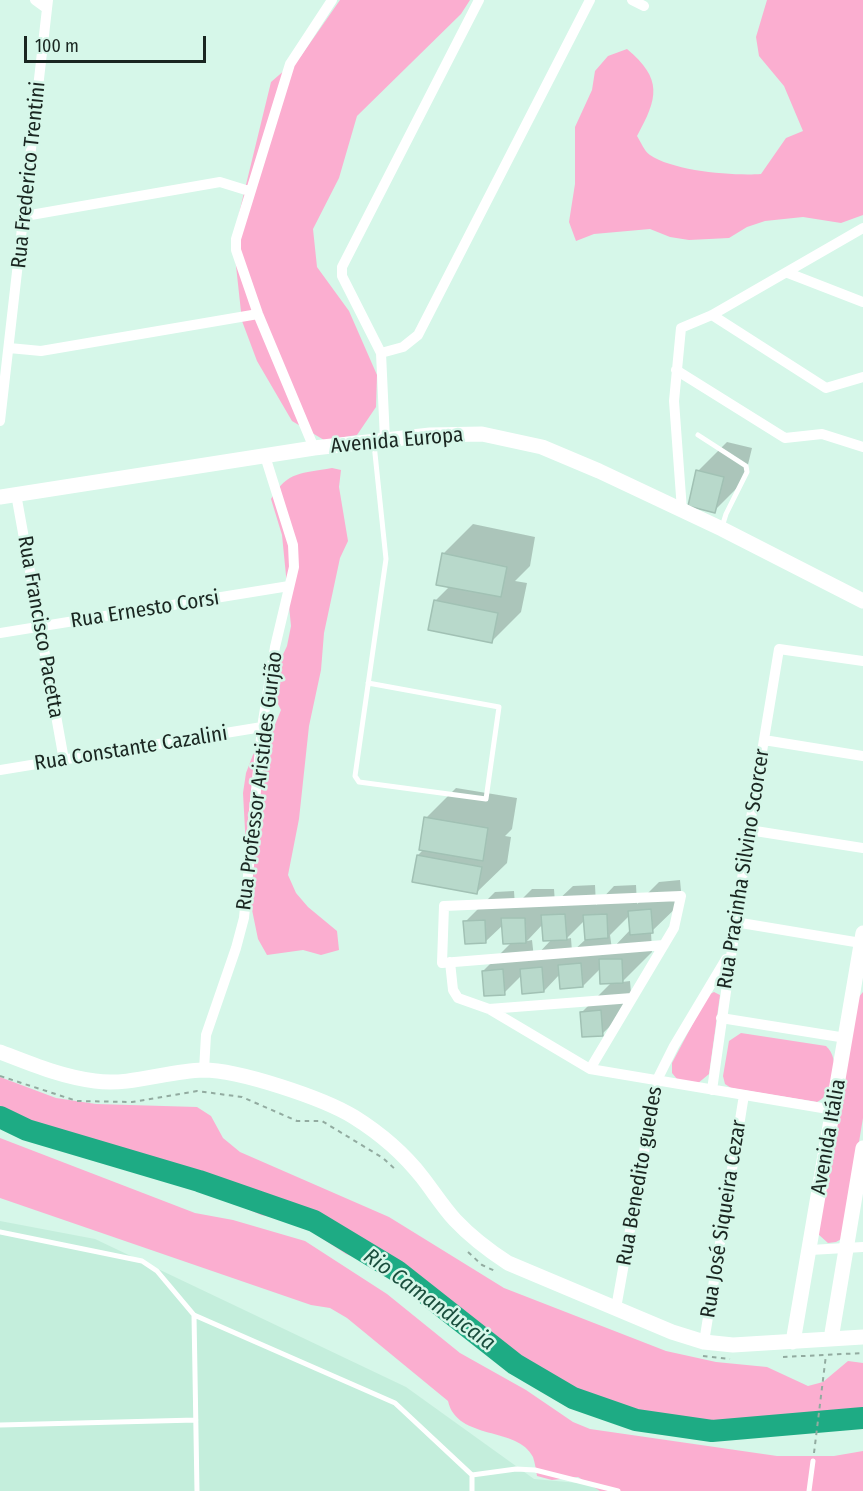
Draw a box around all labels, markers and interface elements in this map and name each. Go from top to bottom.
scale bar [27,24,208,62]
text: 100 m [35,35,79,57]
street label: Rua Frederico Trentini [7,80,51,270]
street label: Avenida Europa [330,423,464,459]
street label: Rua Francisco Pacetta [12,534,68,720]
street label: Rua Ernesto Corsi [69,586,221,634]
street label: Rua Professor Aristides Gurjão [232,650,288,912]
street label: Rua Constante Cazalini [33,721,229,777]
street label: Rua Pracinha Silvino Scorcer [713,747,775,991]
street label: Avenida Itália [806,1077,852,1197]
street label: Rua Benedito guedes [612,1084,668,1268]
street label: Rua José Siqueira Cezar [696,1118,752,1320]
water label: Rio Camanducaia [358,1243,500,1357]

